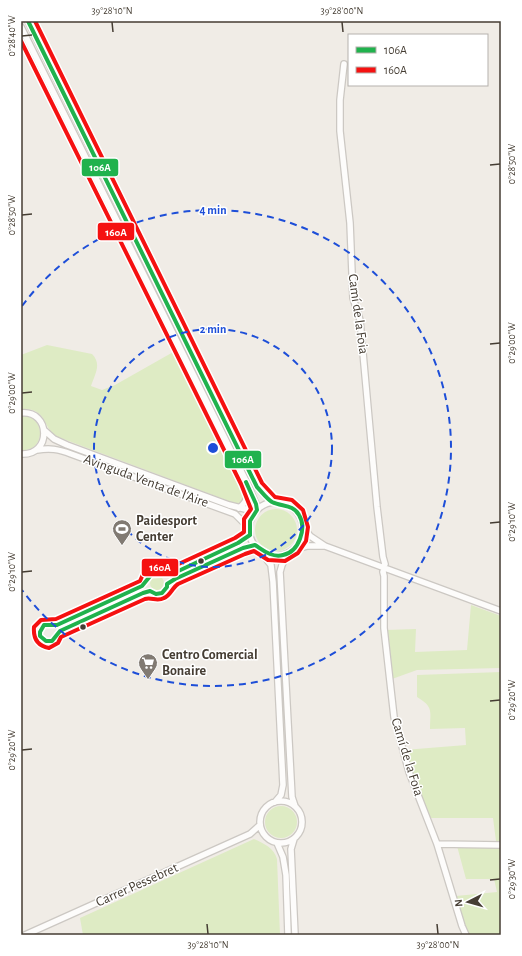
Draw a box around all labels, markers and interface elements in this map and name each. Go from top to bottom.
text: 39°28'10"N [91,6,133,16]
text: 39°28'00"N [321,6,363,16]
text: 0°28'40"W [7,15,17,57]
legend [348,34,488,86]
text: 106A [384,44,407,56]
text: 160A [384,64,407,76]
text: 0°28'50"W [507,144,517,184]
line badge: 106A [81,158,119,177]
text: 106A [89,162,111,173]
text: 0°28'50"W [7,195,17,235]
text: 4 min [199,204,227,216]
line badge: 160A [97,222,135,241]
text: 160A [105,227,127,238]
street label: Camí de la Foia [345,273,371,356]
text: 0°29'00"W [507,322,517,364]
text: 2 min [200,323,226,335]
text: 0°29'00"W [7,372,17,414]
centre of rings [206,441,220,455]
line badge: 106A [224,450,262,469]
street label: Avinguda Venta de l'Aire [82,452,210,510]
text: 106A [232,454,254,465]
text: 0°29'10"W [507,502,517,542]
place label: Paidesport Center [136,514,197,544]
sports icon: Paidesport Center [111,518,133,546]
text: 0°29'10"W [7,552,17,592]
unlabelled marker [196,556,206,566]
line badge: 160A [141,558,179,577]
text: 160A [149,562,171,573]
unlabelled marker [78,622,88,632]
place label: Centro Comercial Bonaire [162,648,258,678]
supermarket icon: Centro Comercial Bonaire [137,652,159,680]
text: 0°29'20"W [507,680,517,720]
street label: Camí de la Foia [388,716,426,798]
text: 0°29'20"W [7,730,17,770]
text: 0°29'30"W [507,859,517,899]
street label: Carrer Pessebret [94,860,181,909]
north arrow [448,882,488,922]
text: N [453,899,464,907]
text: 39°28'10"N [187,940,229,950]
text: 39°28'00"N [417,940,459,950]

